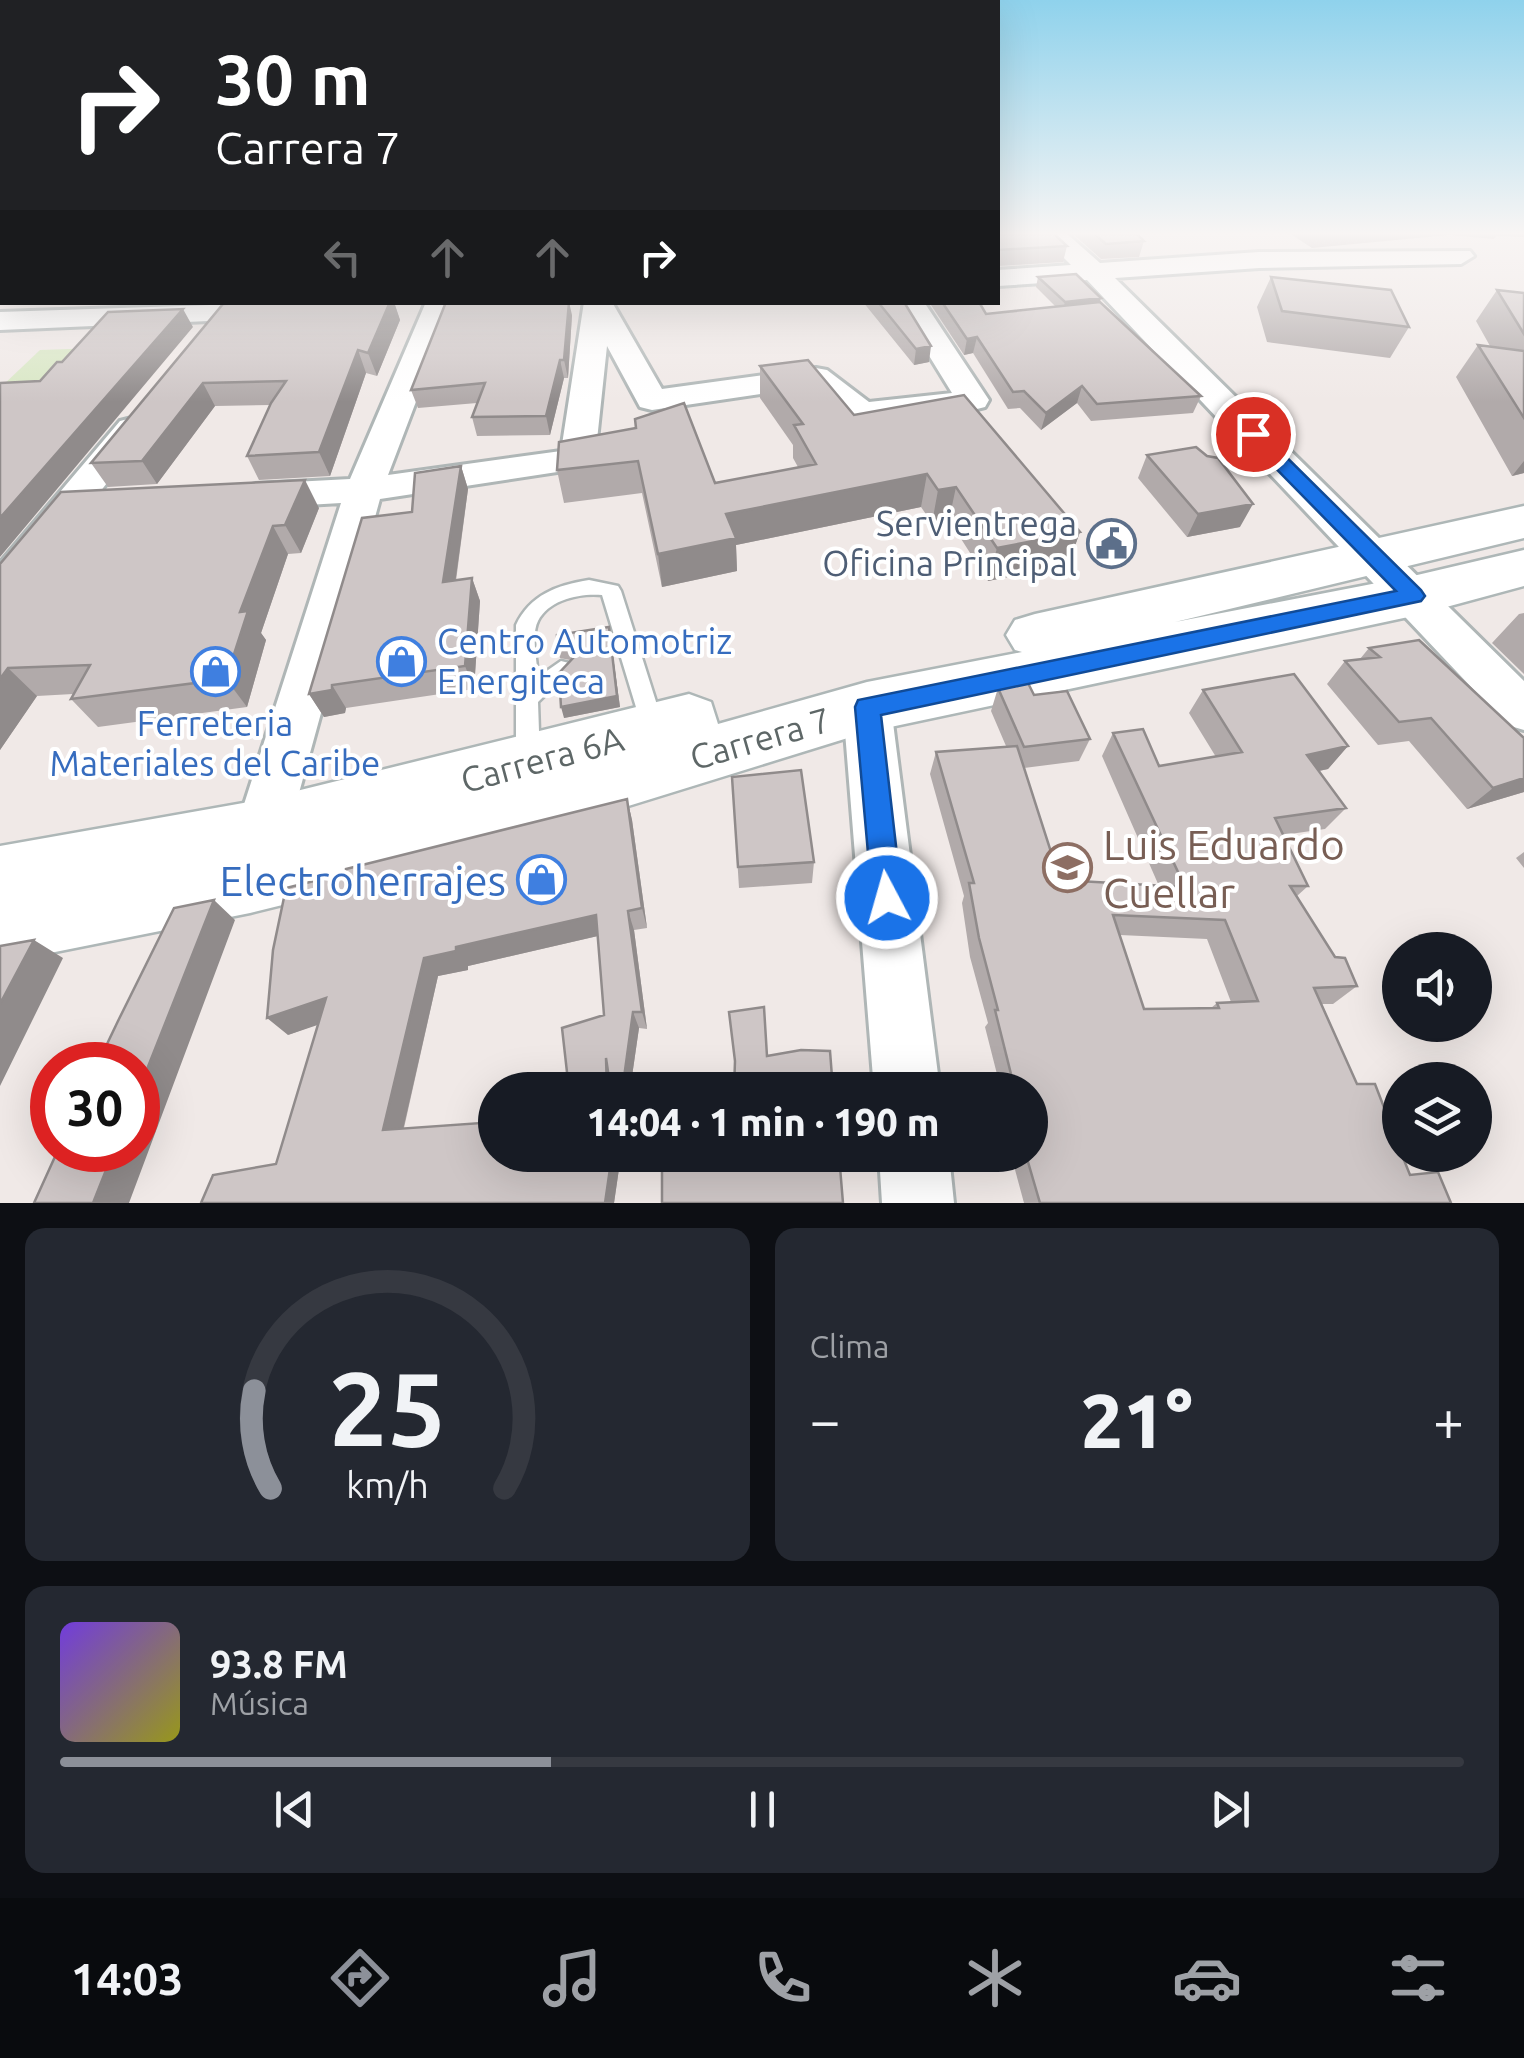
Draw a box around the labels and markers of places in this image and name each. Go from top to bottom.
pin [1211,392,1296,477]
place label: Servientrega Oficina Principal [822,503,1077,583]
public building icon: Servientrega Oficina Principal [1086,517,1138,569]
place label: Centro Automotriz Energiteca [437,621,732,701]
shop icon: Centro Automotriz Energiteca [376,635,428,687]
shop icon: Ferreteria Materiales del Caribe [189,645,241,697]
place label: Ferreteria Materiales del Caribe [50,703,380,783]
place label: Luis Eduardo Cuellar [1103,821,1345,916]
school or university icon: Luis Eduardo Cuellar [1042,842,1094,894]
shop icon: Electroherrajes [515,854,567,906]
place label: Electroherrajes [220,857,506,904]

